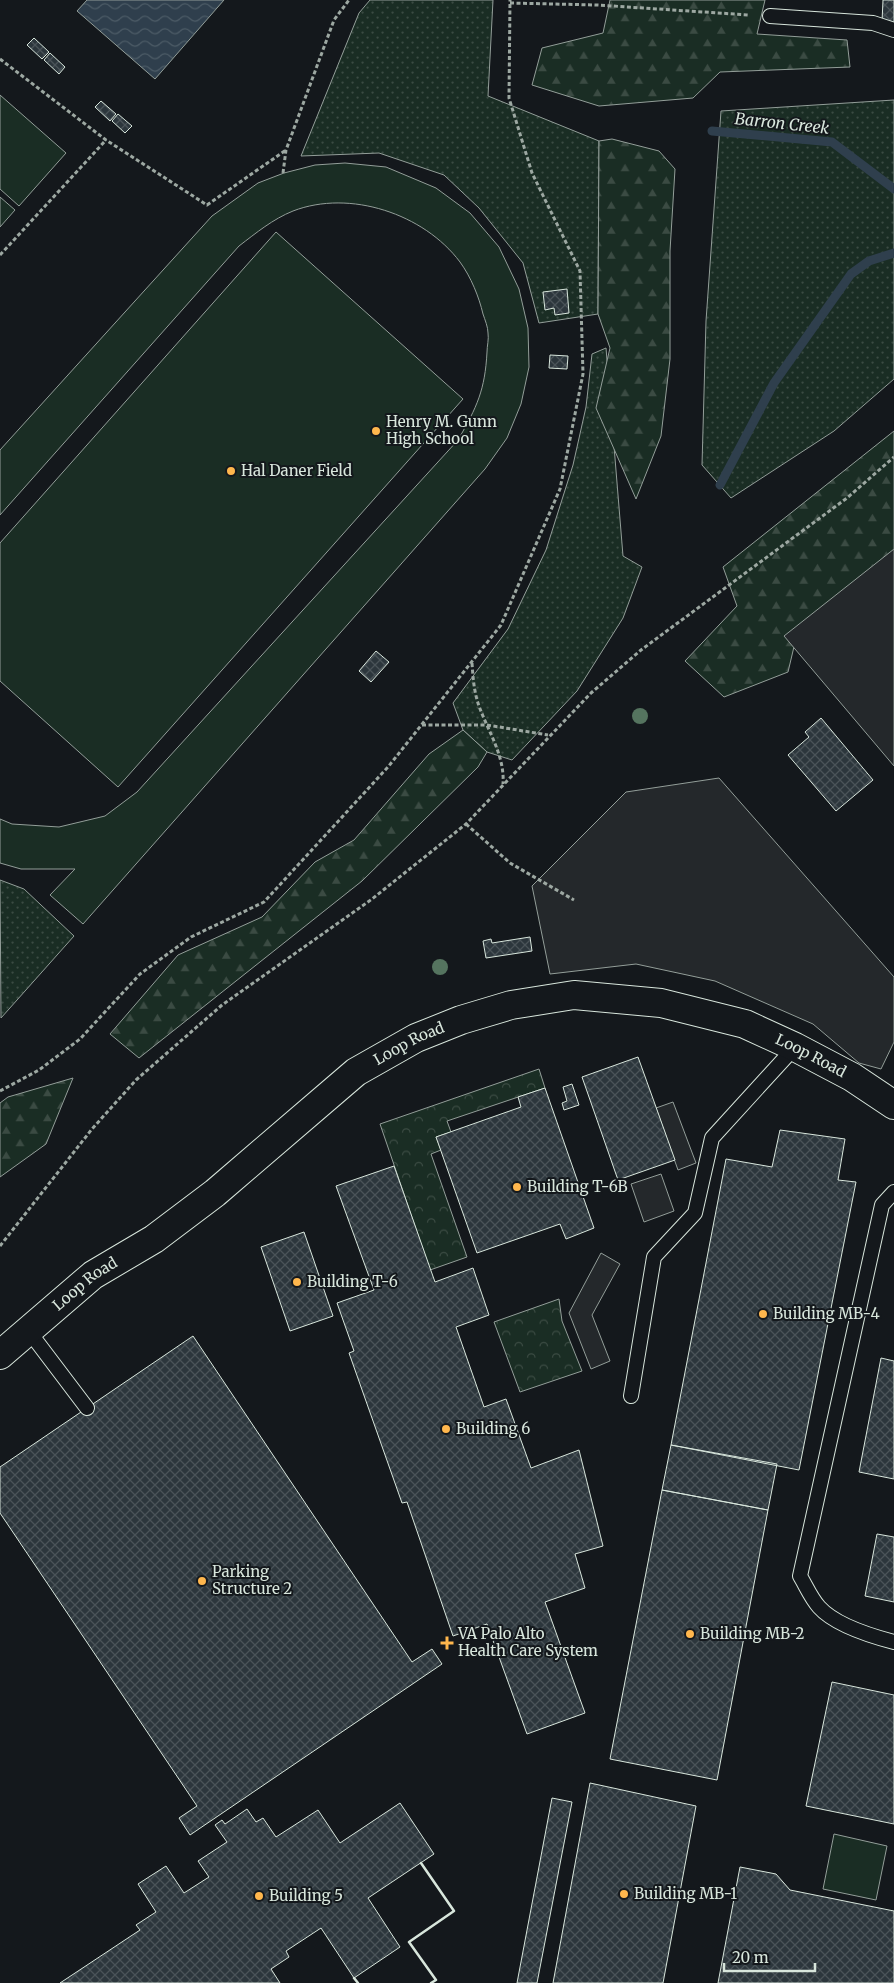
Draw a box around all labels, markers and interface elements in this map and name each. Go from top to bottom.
water label: Barron Creek [734,108,830,138]
place label: Henry M. Gunn High School [386,412,497,448]
marker: Henry M. Gunn High School [370,425,382,437]
place label: Hal Daner Field [241,461,352,480]
marker: Hal Daner Field [225,465,237,477]
street label: Loop Road [370,1018,447,1069]
street label: Loop Road [773,1029,849,1081]
place label: Building T-6B [527,1177,628,1196]
marker: Building T-6B [511,1181,523,1193]
street label: Loop Road [49,1253,121,1314]
place label: Building T-6 [307,1272,398,1291]
marker: Building T-6 [291,1276,303,1288]
place label: Building MB-4 [773,1304,880,1323]
marker: Building MB-4 [757,1308,769,1320]
place label: Building 6 [456,1419,530,1438]
marker: Building 6 [440,1423,452,1435]
place label: Parking Structure 2 [212,1562,292,1598]
marker: Parking Structure 2 [196,1575,208,1587]
place label: VA Palo Alto Health Care System [457,1624,598,1660]
place label: Building MB-2 [700,1624,805,1643]
marker: Building MB-2 [684,1628,696,1640]
marker: VA Palo Alto Health Care System [440,1636,454,1650]
place label: Building MB-1 [634,1884,737,1903]
place label: Building 5 [269,1886,343,1905]
marker: Building MB-1 [618,1888,630,1900]
marker: Building 5 [253,1890,265,1902]
scale bar [724,1940,815,1972]
text: 20 m [732,1948,769,1967]

